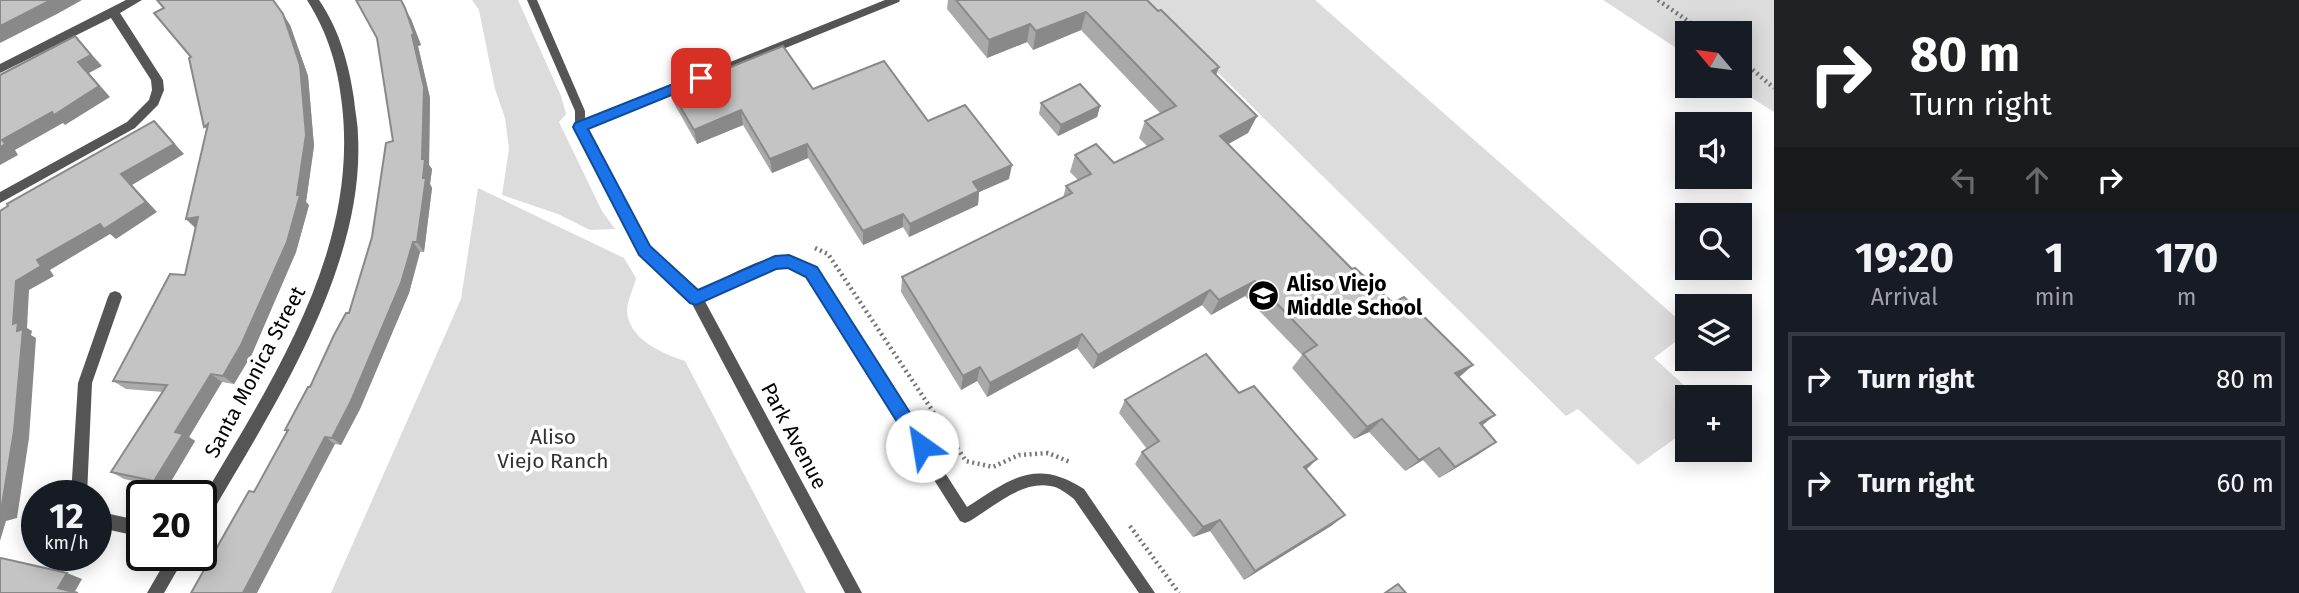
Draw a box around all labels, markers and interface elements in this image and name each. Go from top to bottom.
north arrow [1675,21,1752,98]
map controls [1675,21,1752,462]
text: 80 m [1910,25,2020,84]
icon: right [1795,28,1886,119]
pin [671,48,731,108]
icon: arrive [682,59,720,97]
text: Turn right [1910,85,2052,123]
button: sound [1675,112,1752,189]
icon: left [1945,161,1983,199]
icon: ahead [2018,161,2056,199]
icon: right [2091,161,2129,199]
button: search [1675,203,1752,280]
text: 19:20 [1855,233,1954,283]
text: 1 [2045,233,2064,283]
text: 170 [2155,233,2218,283]
place label: Aliso Viejo Middle School [1286,271,1423,321]
school or university icon: Aliso Viejo Middle School [1247,279,1281,313]
street label: Santa Monica Street [199,282,311,462]
text: Arrival [1871,283,1938,311]
text: min [2035,283,2074,311]
text: m [2177,283,2197,311]
button: layers [1675,294,1752,371]
icon: right [1799,360,1837,398]
text: Turn right [1858,364,1975,395]
text: 80 m [2216,364,2274,395]
street label: Park Avenue [755,378,833,494]
button: + [1675,385,1752,462]
position arrow [885,409,959,483]
park label: Aliso Viejo Ranch [497,424,609,474]
icon: right [1799,464,1837,502]
text: Turn right [1858,468,1975,499]
text: 60 m [2216,468,2274,499]
speed limit sign: 20 [126,480,217,571]
text: 12 [49,495,84,537]
text: km/h [44,532,89,554]

